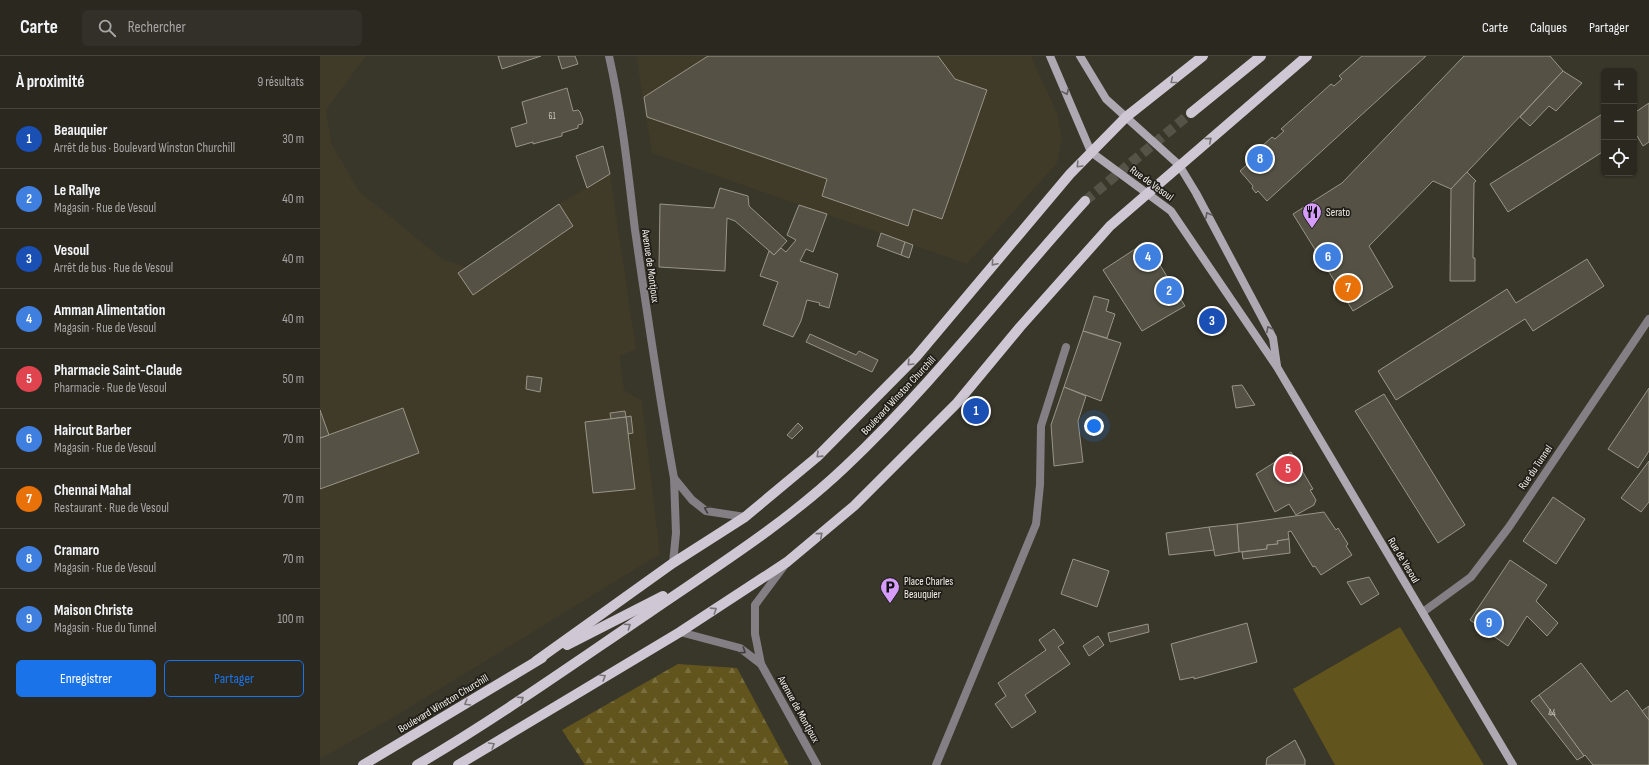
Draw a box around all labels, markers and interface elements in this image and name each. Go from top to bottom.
search box [82,10,362,46]
text: Carte [20,16,58,39]
icon: search [96,17,118,39]
text: Rechercher [128,18,186,37]
text: Carte [1482,19,1508,36]
text: Calques [1530,19,1567,36]
text: Partager [1589,19,1629,36]
map controls [1601,68,1637,176]
button: + [1601,68,1637,104]
text: À proximité [16,72,84,92]
text: 9 résultats [257,74,304,90]
one-way arrow [1170,76,1177,83]
one-way arrow [1061,87,1069,95]
button: − [1601,104,1637,140]
house number: 61 [548,111,556,122]
text: Beauquier [54,121,107,140]
text: 1 [26,131,32,147]
text: 30 m [282,131,304,147]
one-way arrow [1204,137,1211,144]
text: Arrêt de bus · Boulevard Winston Churchill [54,140,235,156]
button: locate [1601,140,1637,176]
pin: 8 [1247,144,1273,174]
one-way arrow [1076,160,1084,168]
street label: Rue de Vesoul [1127,163,1176,204]
text: Le Rallye [54,181,101,200]
text: 2 [26,191,32,207]
text: 40 m [282,191,304,207]
text: Magasin · Rue de Vesoul [54,200,156,216]
restaurant icon: Serato [1301,201,1323,229]
place label: Serato [1326,206,1351,219]
one-way arrow [1205,211,1212,219]
street label: Avenue de Montjoux [639,228,662,304]
text: Vesoul [54,241,89,260]
pin: 4 [1135,242,1161,272]
pin: 6 [1315,242,1341,272]
text: 3 [26,251,32,267]
text: 40 m [282,251,304,267]
one-way arrow [992,259,999,266]
text: Arrêt de bus · Rue de Vesoul [54,260,173,276]
pin: 7 [1335,273,1361,303]
pin: 2 [1156,276,1182,306]
text: Amman Alimentation [54,301,165,320]
pin: 3 [1199,306,1225,336]
text: 4 [26,311,32,327]
text: 40 m [282,311,304,327]
text: Magasin · Rue de Vesoul [54,320,156,336]
one-way arrow [1266,326,1273,333]
street label: Boulevard Winston Churchill [858,353,938,437]
one-way arrow [907,358,915,366]
text: Pharmacie Saint-Claude [54,361,182,380]
text: 5 [26,371,32,387]
text: 50 m [283,371,304,387]
text: Pharmacie · Rue de Vesoul [54,380,167,396]
pin: 1 [963,396,989,426]
your location [1084,416,1104,436]
text: Haircut Barber [54,421,131,440]
text: 6 [26,431,32,447]
text: 70 m [283,431,304,447]
text: Magasin · Rue de Vesoul [54,440,156,456]
street label: Rue du Tunnel [1516,443,1555,492]
one-way arrow [816,450,824,458]
pin: 5 [1275,454,1301,484]
text: Chennai Mahal [54,481,131,500]
text: 7 [26,491,32,507]
text: 70 m [283,491,304,507]
text: Restaurant · Rue de Vesoul [54,500,169,516]
one-way arrow [704,506,711,514]
one-way arrow [815,532,822,539]
street label: Rue de Vesoul [1385,535,1422,585]
text: Cramaro [54,541,99,560]
text: 8 [26,551,32,567]
text: 70 m [283,551,304,567]
text: Magasin · Rue de Vesoul [54,560,156,576]
place label: Place Charles Beauquier [904,575,953,601]
parking icon: Place Charles Beauquier [879,576,901,604]
text: Maison Christe [54,601,133,620]
one-way arrow [710,607,717,615]
pin: 9 [1476,608,1502,638]
text: 9 [26,611,32,627]
text: 100 m [277,611,304,627]
text: Magasin · Rue du Tunnel [54,620,156,636]
one-way arrow [624,624,631,631]
one-way arrow [739,646,746,653]
button: Enregistrer [16,660,156,697]
button: Partager [164,660,304,697]
street label: Boulevard Winston Churchill [396,671,491,736]
street label: Avenue de Montjoux [774,673,822,745]
one-way arrow [599,675,606,682]
one-way arrow [517,696,524,704]
one-way arrow [464,698,471,705]
house number: 44 [1548,708,1556,719]
one-way arrow [488,742,495,749]

